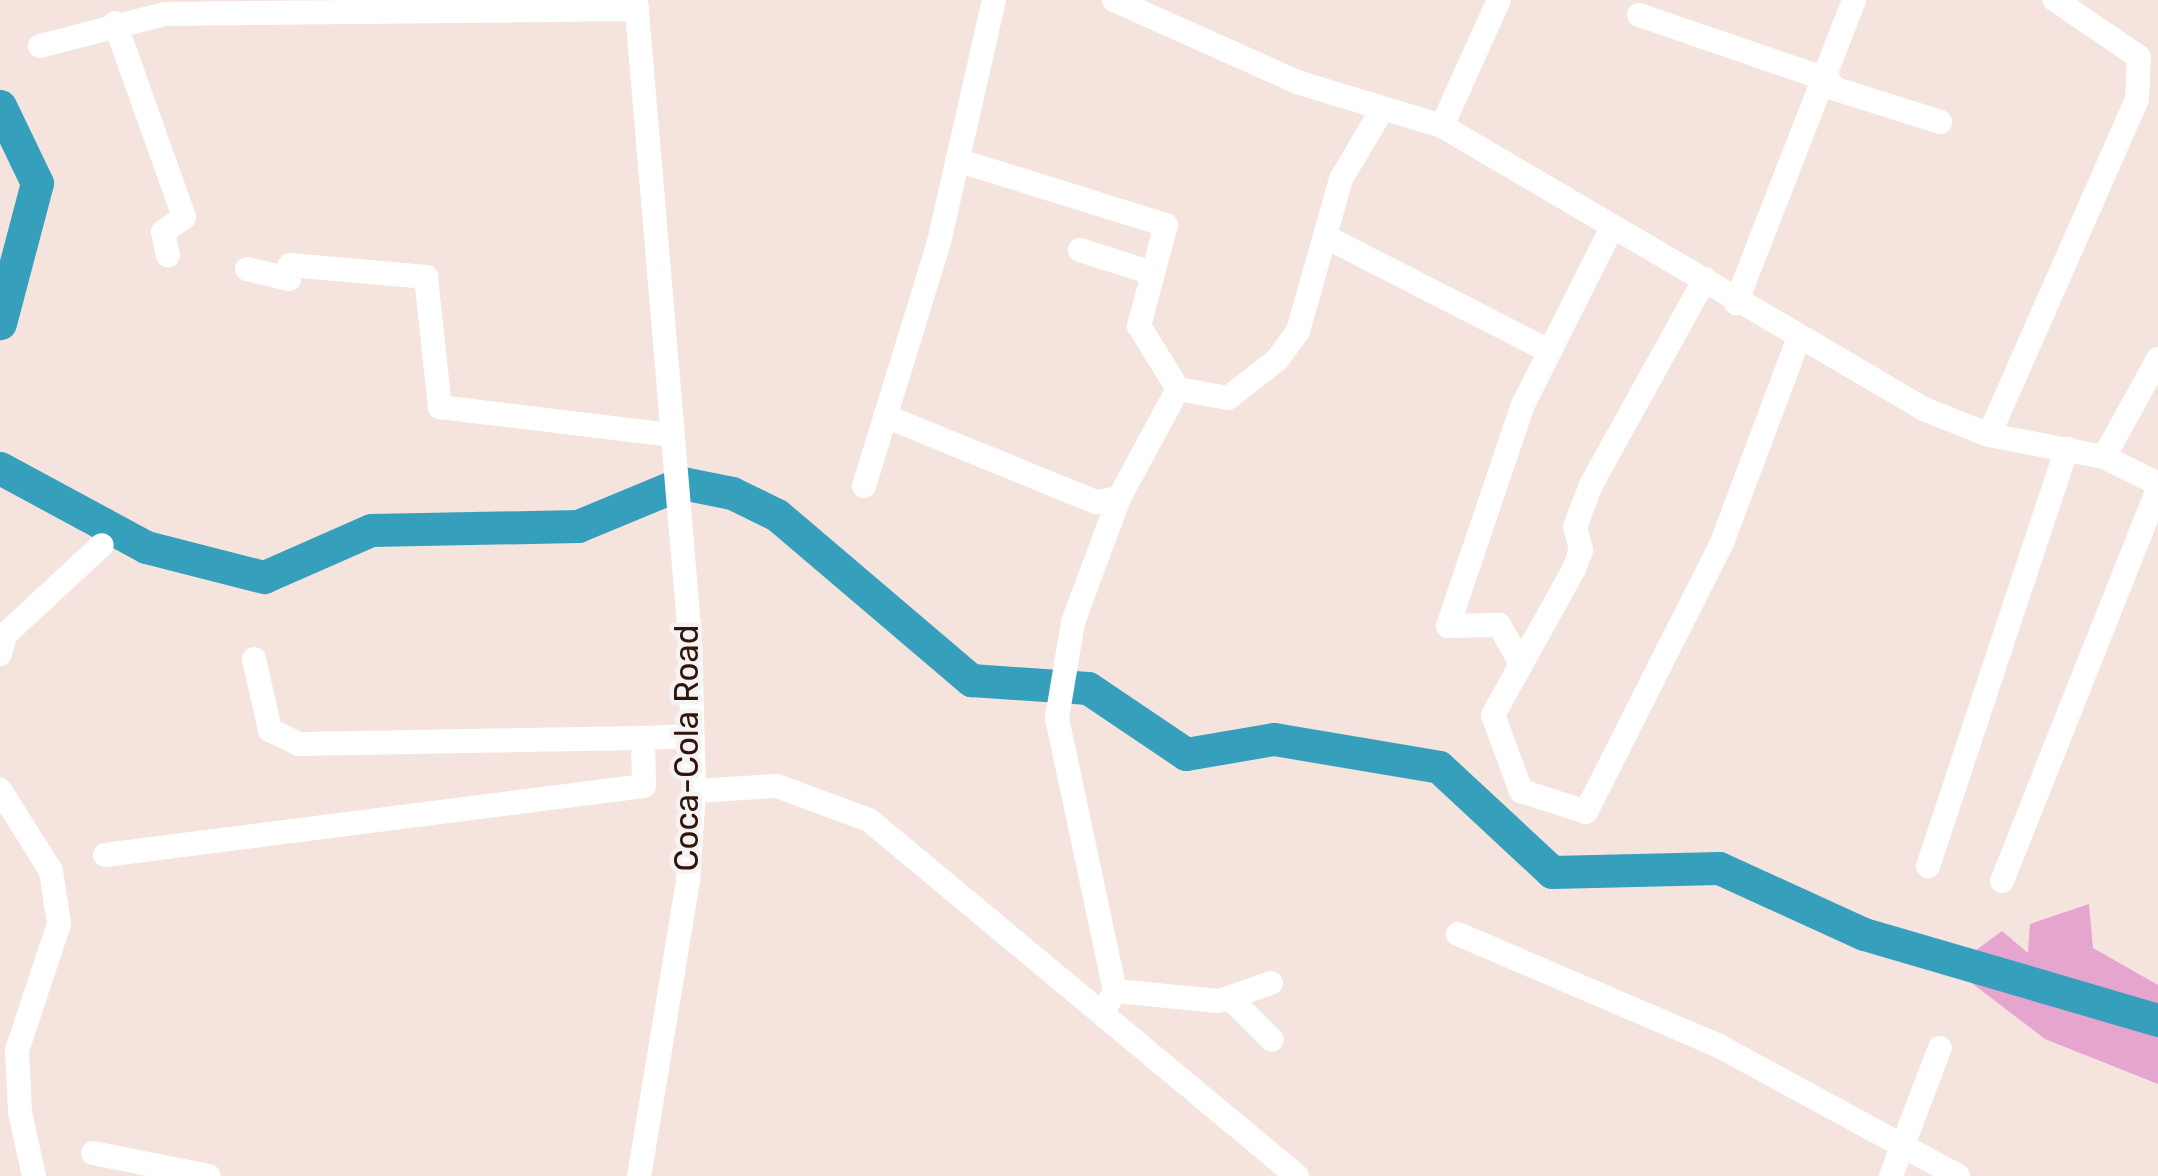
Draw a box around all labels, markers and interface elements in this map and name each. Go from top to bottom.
street label: Coca-Cola Road [667,625,707,871]

